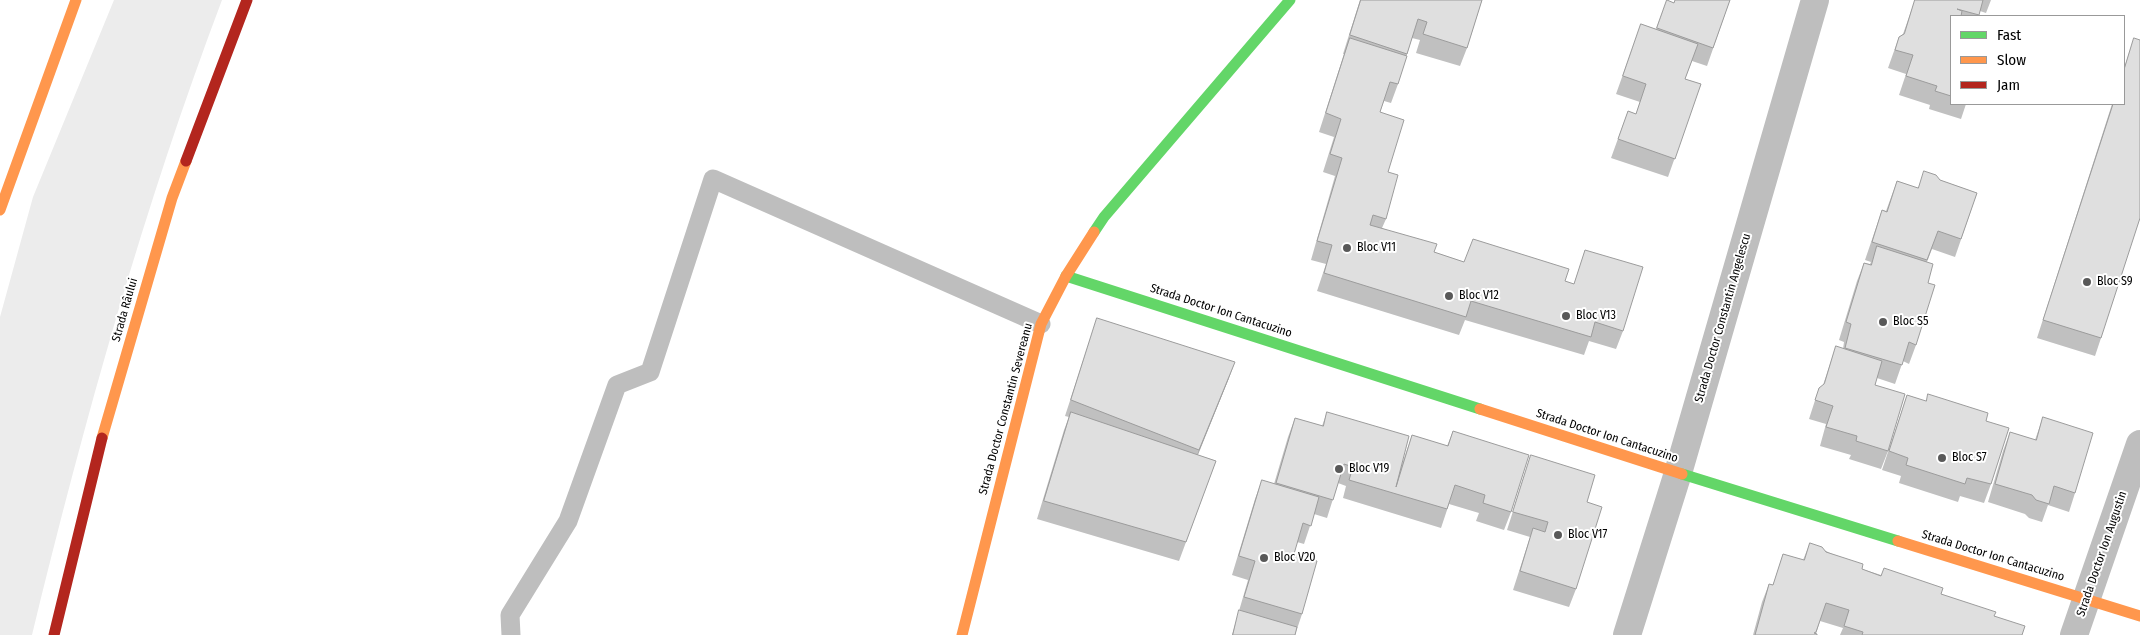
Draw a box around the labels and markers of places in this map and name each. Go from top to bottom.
place label: Bloc V11 [1357,241,1396,255]
marker: Bloc V11 [1341,242,1353,254]
place label: Bloc S9 [2097,275,2133,289]
marker: Bloc S9 [2081,276,2093,288]
place label: Bloc V12 [1459,289,1499,303]
marker: Bloc V12 [1443,290,1455,302]
place label: Bloc V13 [1576,309,1616,323]
marker: Bloc V13 [1560,310,1572,322]
place label: Bloc S5 [1893,315,1928,329]
marker: Bloc S5 [1877,316,1889,328]
place label: Bloc S7 [1952,451,1987,465]
marker: Bloc S7 [1936,452,1948,464]
place label: Bloc V19 [1349,462,1389,476]
marker: Bloc V19 [1333,463,1345,475]
place label: Bloc V17 [1568,528,1607,542]
marker: Bloc V17 [1552,529,1564,541]
place label: Bloc V20 [1274,551,1316,565]
marker: Bloc V20 [1258,552,1270,564]

